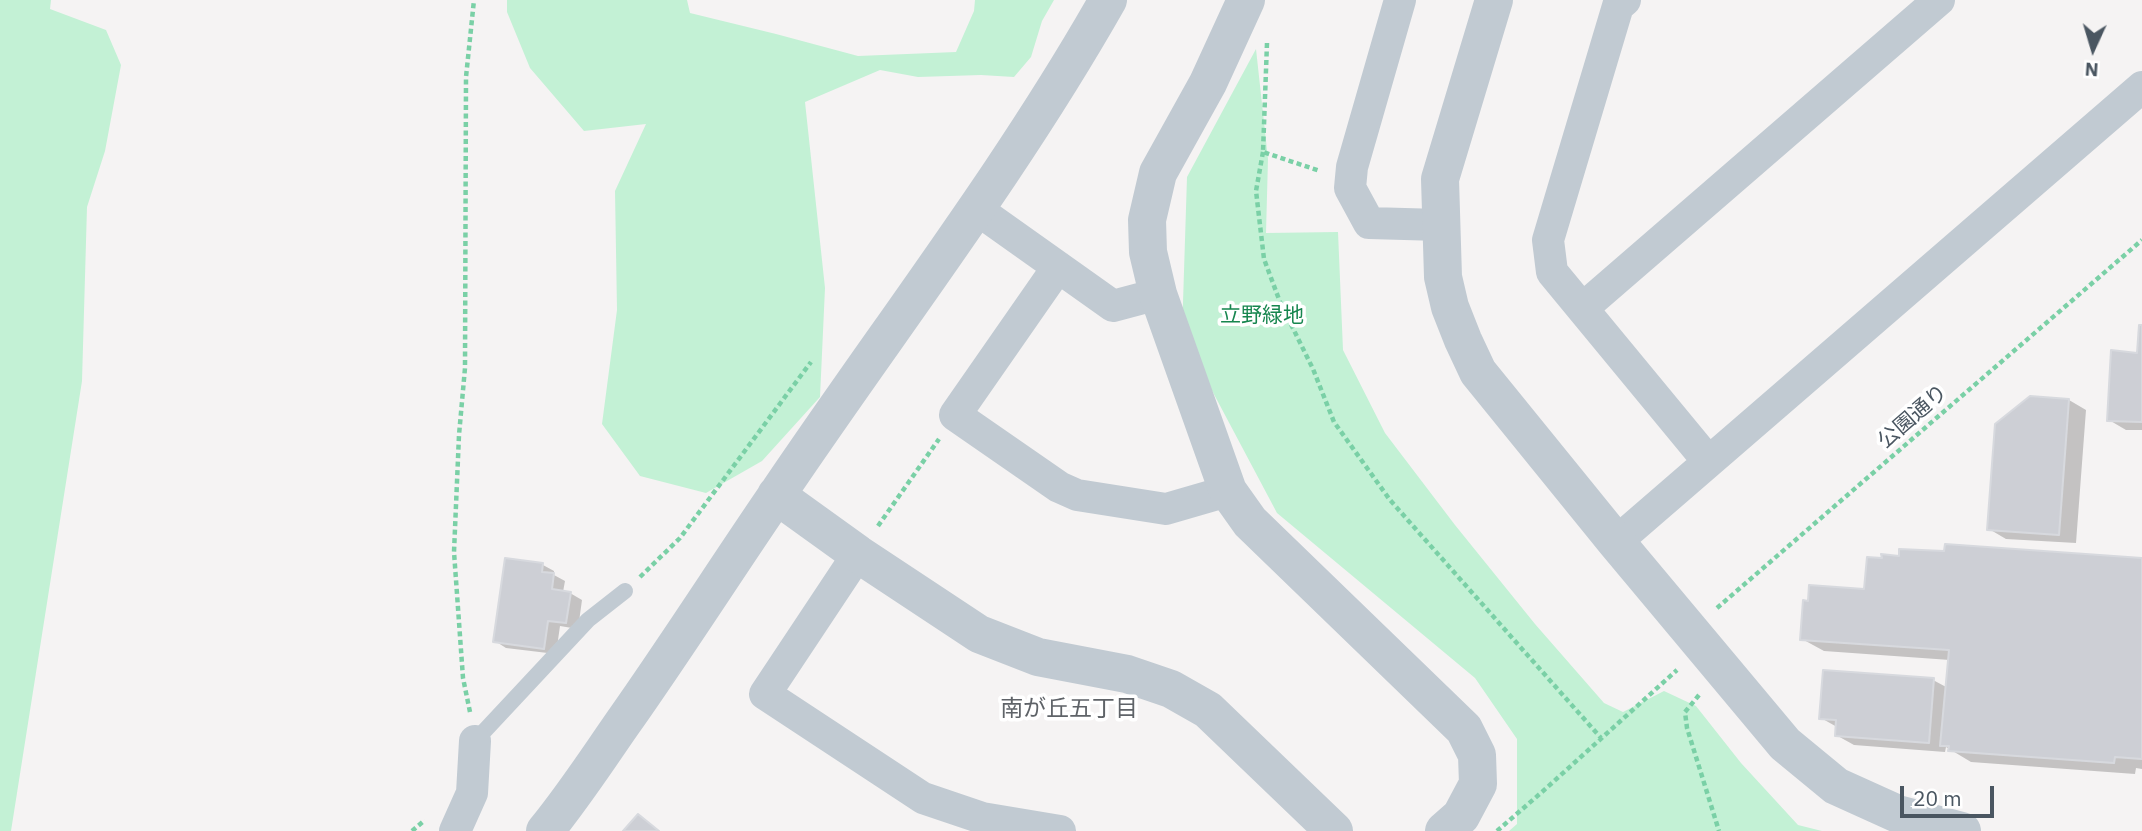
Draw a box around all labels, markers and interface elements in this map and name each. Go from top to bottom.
north arrow [2058,14,2128,84]
text: N [2084,57,2099,82]
park label: 立野緑地 [1220,303,1304,329]
street label: 公園通り [1873,380,1953,454]
district label: 南が丘五丁目 [1000,695,1138,723]
scale bar [1904,772,1998,816]
text: 20 m [1913,784,1962,812]

